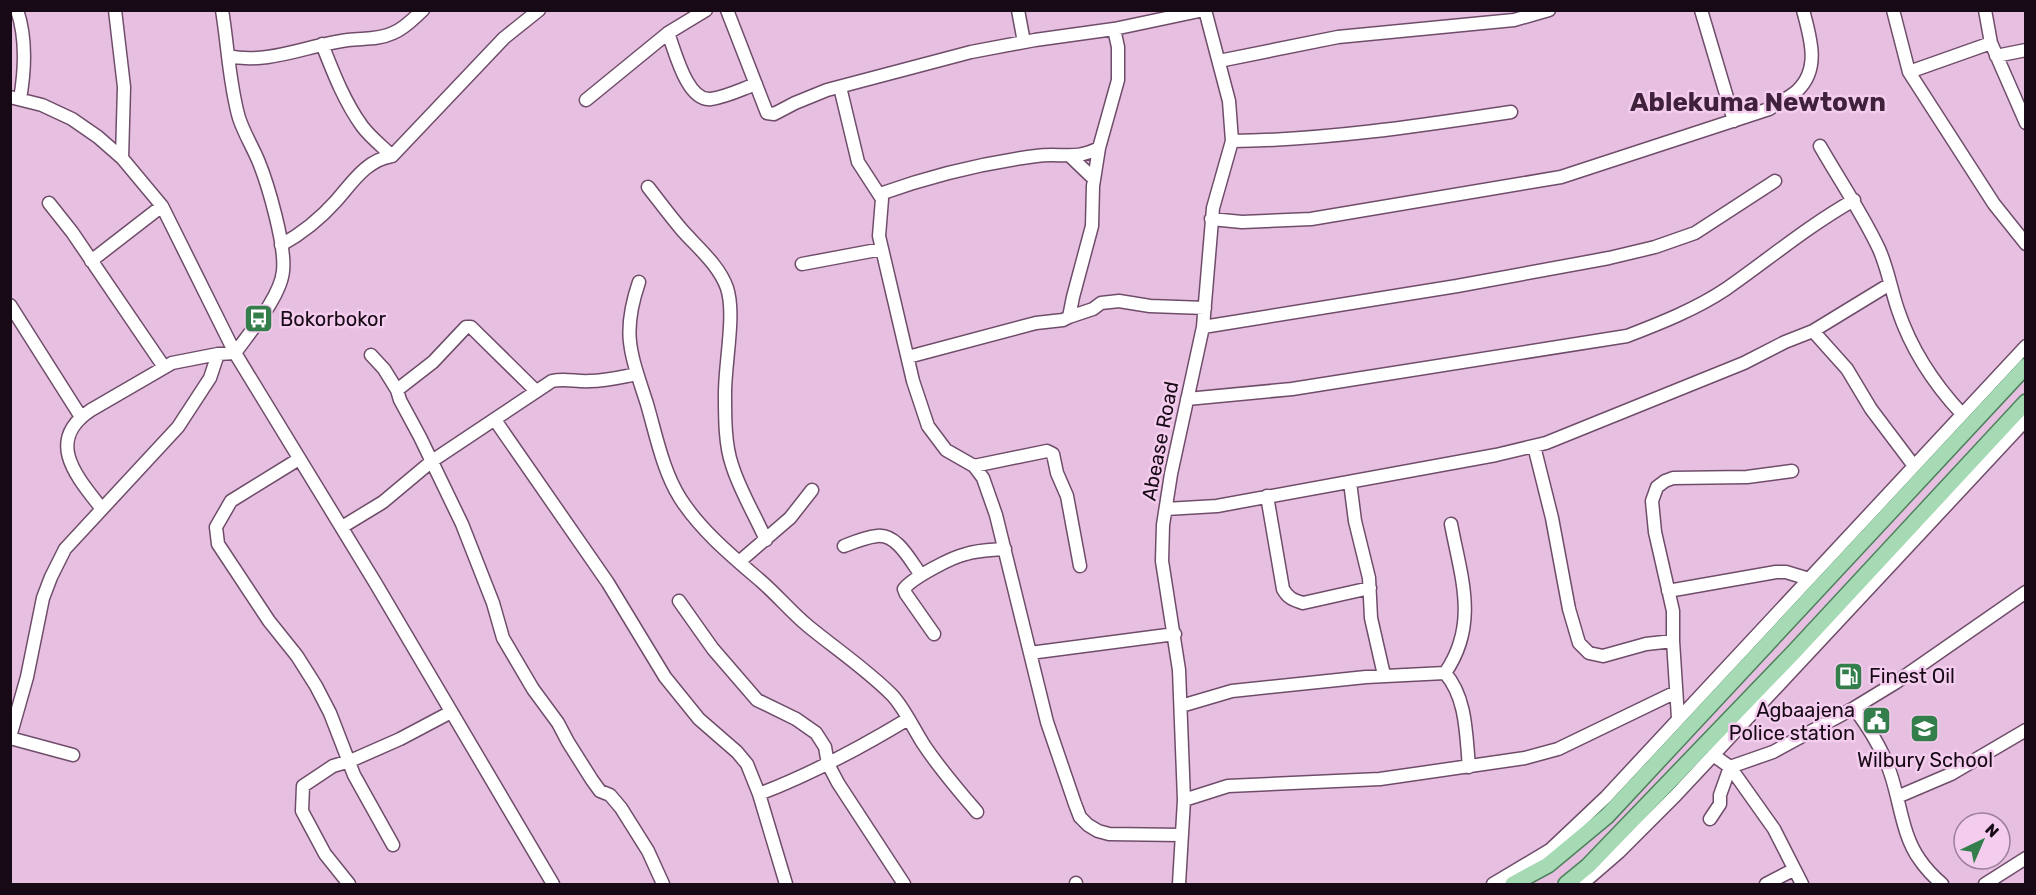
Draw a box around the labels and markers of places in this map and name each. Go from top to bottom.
bus stop icon: Bokorbokor [243,303,275,335]
place label: Bokorbokor [280,307,386,331]
fuel station icon: Finest Oil [1832,660,1864,692]
place label: Finest Oil [1869,664,1955,688]
place label: Agbaajena Police station [1729,698,1855,745]
public building icon: Agbaajena Police station [1860,705,1892,737]
school or university icon: Wilbury School [1909,713,1941,745]
place label: Wilbury School [1857,748,1993,772]

